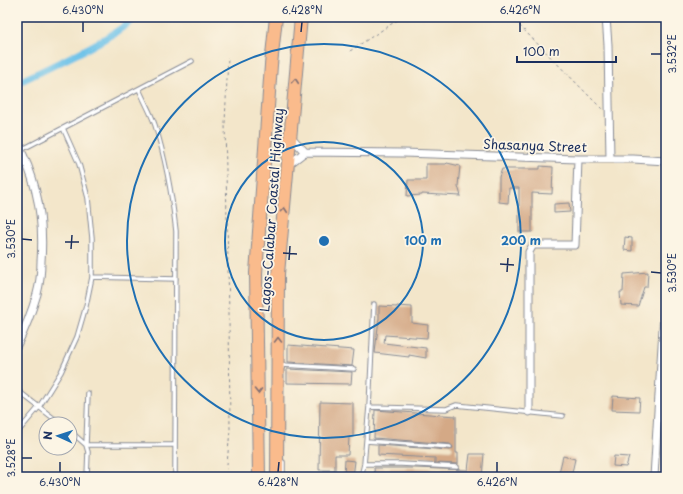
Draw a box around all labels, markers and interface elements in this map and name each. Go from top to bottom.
text: 6.430°N [62,2,104,17]
text: 6.428°N [282,2,323,17]
text: 6.426°N [499,2,541,17]
text: 3.532°E [664,34,679,74]
scale bar [517,38,616,64]
text: 100 m [523,42,560,60]
one-way arrow [290,78,299,84]
street label: Lagos-Calabar Coastal Highway [254,107,288,313]
street label: Shasanya Street [483,134,587,156]
one-way arrow [279,207,288,213]
text: 3.530°E [3,219,18,259]
text: 100 m [404,231,442,249]
text: 200 m [501,231,541,249]
centre of rings [317,234,331,248]
text: 3.530°E [664,253,679,293]
one-way arrow [274,337,282,343]
one-way arrow [254,388,262,394]
north arrow [38,416,78,456]
text: N [39,430,56,440]
text: 3.528°E [3,438,18,478]
text: 6.430°N [39,474,81,489]
text: 6.428°N [258,474,299,489]
text: 6.426°N [476,474,518,489]

